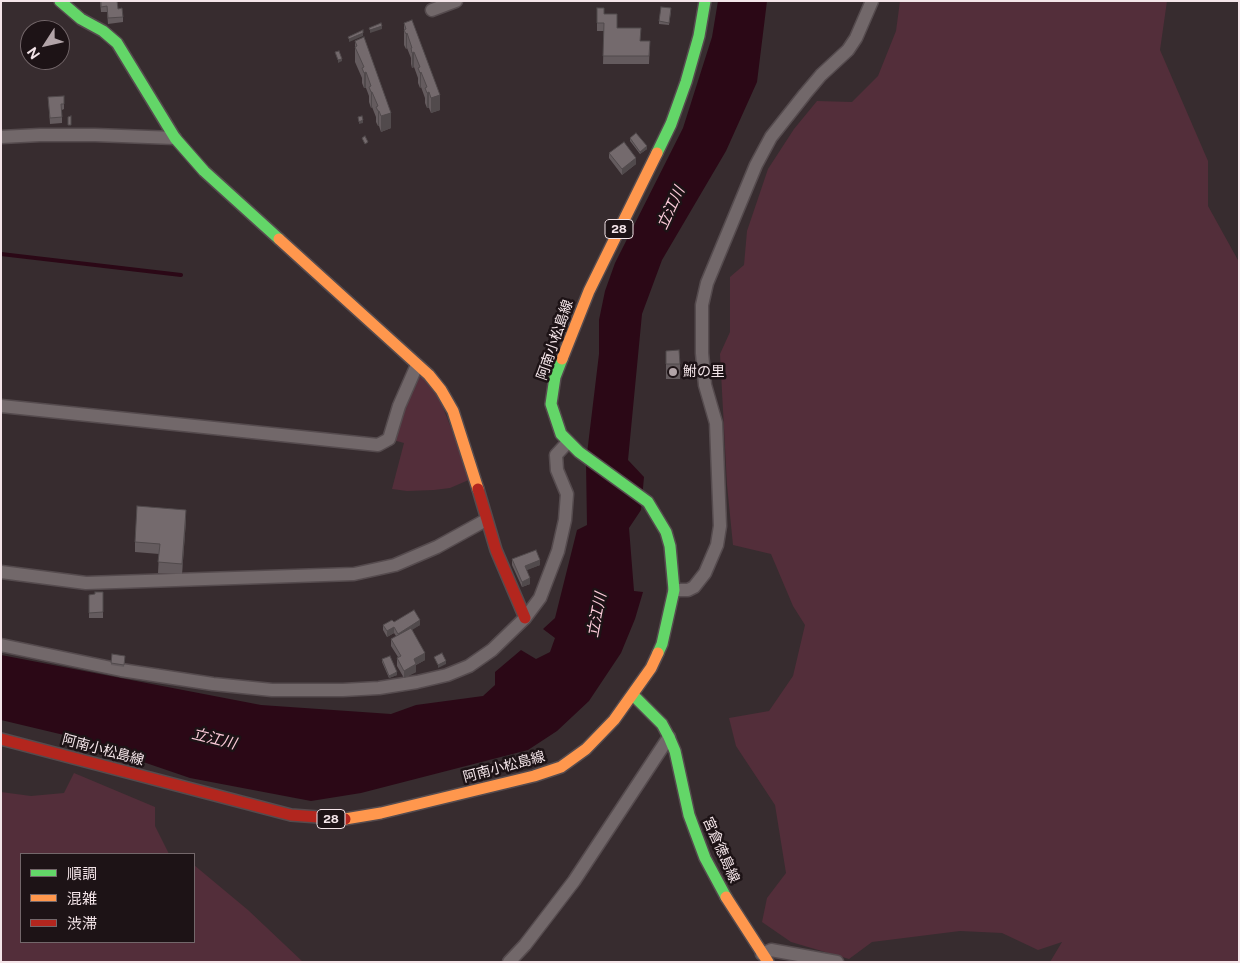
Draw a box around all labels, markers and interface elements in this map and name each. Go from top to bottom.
north arrow [20,20,70,70]
text: N [24,44,43,62]
water label: 立江川 [653,184,689,232]
road number: 28 [605,220,633,238]
street label: 阿南小松島線 [533,298,577,382]
place label: 鮒の里 [683,364,725,380]
marker: 鮒の里 [667,366,679,378]
water label: 立江川 [584,591,610,639]
water label: 立江川 [190,725,238,753]
street label: 阿南小松島線 [60,731,146,769]
street label: 阿南小松島線 [461,748,547,786]
road number: 28 [317,810,345,829]
street label: 宮倉徳島線 [699,815,743,885]
legend [20,853,195,943]
text: 順調 [67,865,97,882]
text: 混雑 [67,890,97,907]
text: 渋滞 [67,915,97,932]

